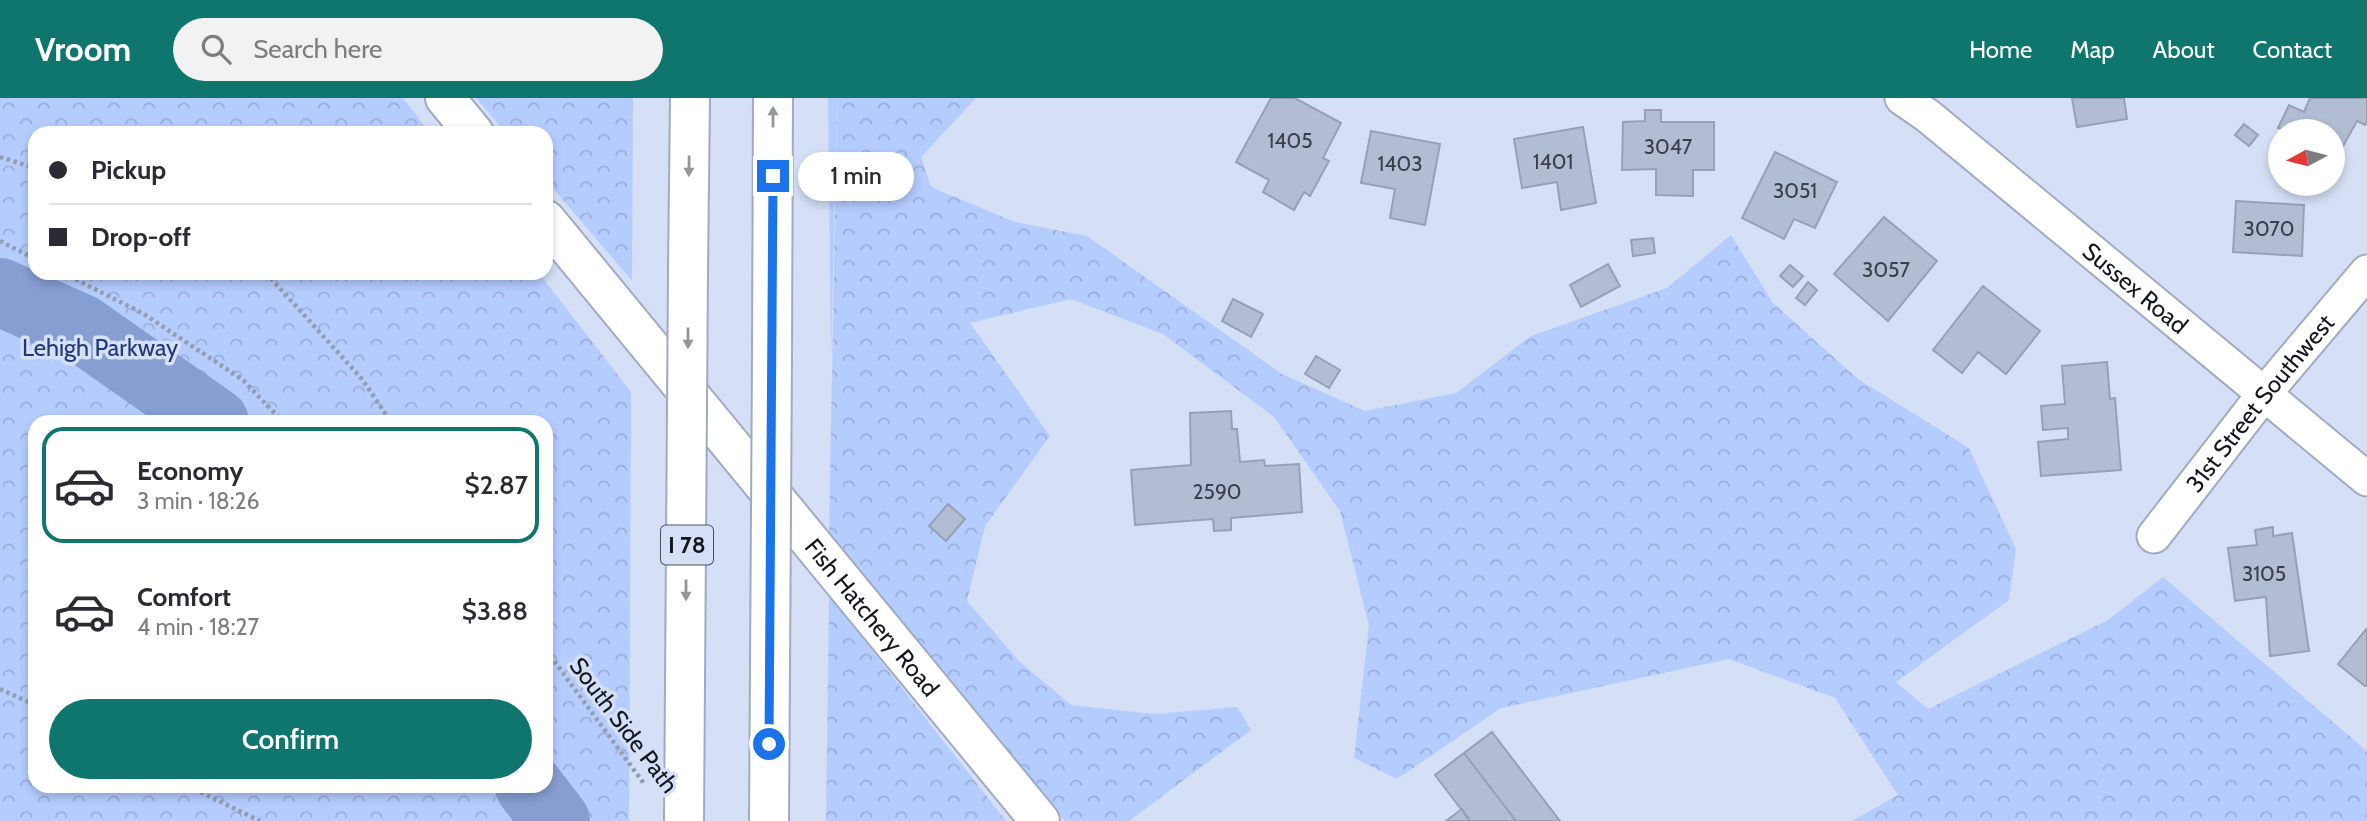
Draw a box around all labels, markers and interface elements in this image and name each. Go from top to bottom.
search box [173,18,663,81]
text: Vroom [35,29,131,69]
icon: search [197,30,235,68]
text: Search here [253,33,382,65]
text: Home [1969,35,2032,64]
text: Map [2070,35,2115,64]
text: About [2153,35,2215,64]
text: Contact [2253,35,2332,64]
one-way arrow [767,105,779,127]
north arrow [2268,119,2345,196]
map controls [2268,119,2345,196]
house number: 1405 [1267,128,1313,153]
house number: 3047 [1644,134,1693,159]
house number: 1401 [1533,149,1573,174]
house number: 1403 [1377,151,1423,176]
callout: 1 min [798,152,913,200]
text: Pickup [91,154,166,186]
one-way arrow [683,155,695,177]
route end [757,160,789,192]
text: 1 min [830,162,882,190]
house number: 3051 [1773,178,1817,203]
house number: 3070 [2244,216,2294,241]
text: Drop-off [91,221,191,253]
street label: Sussex Road [2077,236,2194,339]
house number: 3057 [1862,257,1910,282]
street label: 31st Street Southwest [2179,308,2340,497]
one-way arrow [682,327,694,349]
park label: Lehigh Parkway [22,333,178,362]
icon: car [53,454,116,517]
text: Economy [137,455,243,487]
text: $2.87 [465,469,528,501]
house number: 2590 [1193,479,1241,504]
text: 3 min · 18:26 [137,487,260,515]
road number: I 78 [661,526,713,564]
street label: Fish Hatchery Road [799,532,946,702]
house number: 3105 [2242,561,2286,586]
one-way arrow [680,579,692,601]
icon: car [53,580,116,643]
text: Comfort [137,581,231,613]
text: $3.88 [462,595,528,627]
text: 4 min · 18:27 [137,613,259,641]
street label: South Side Path [564,652,684,798]
button: Confirm [49,699,532,779]
route start [753,728,785,760]

